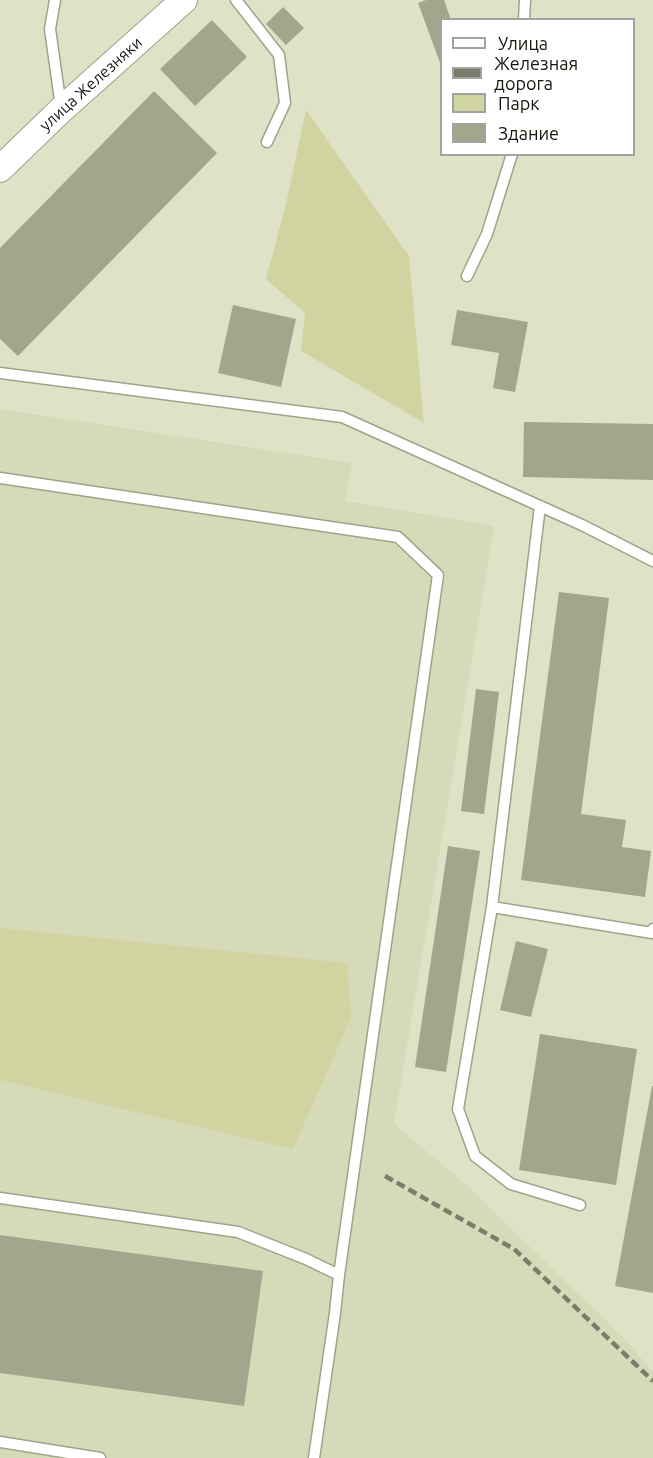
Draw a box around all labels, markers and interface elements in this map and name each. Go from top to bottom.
legend [440,18,635,156]
street label: улица Железняки [36,33,146,135]
text: Улица [498,33,548,53]
text: Железная дорога [494,53,578,93]
text: Парк [498,93,539,113]
text: Здание [498,123,559,143]

